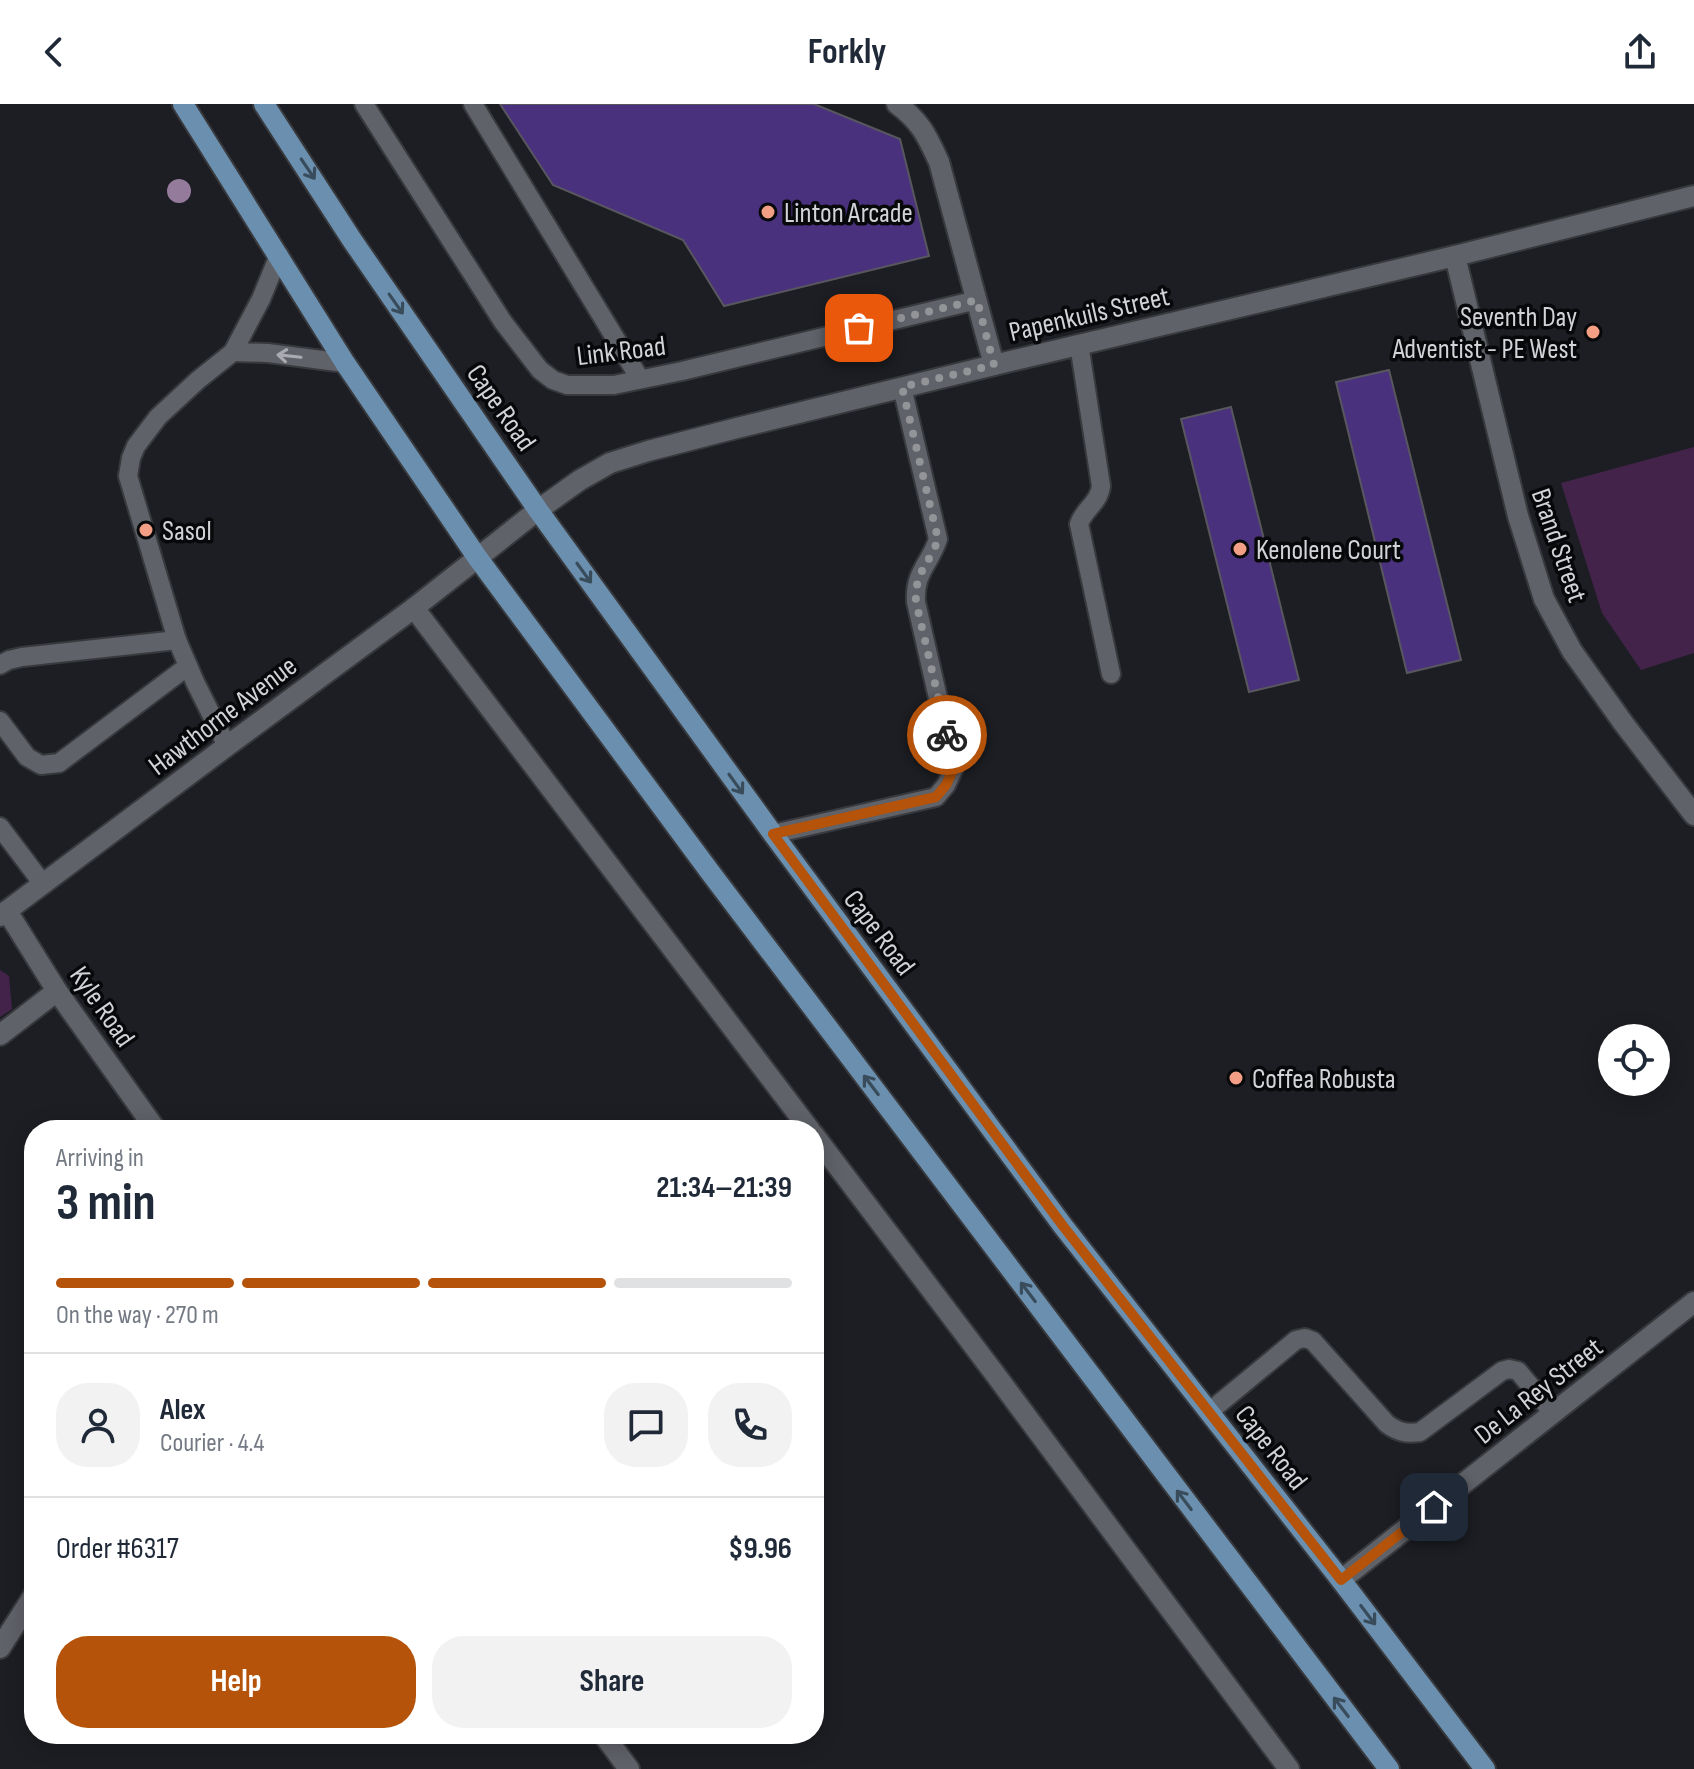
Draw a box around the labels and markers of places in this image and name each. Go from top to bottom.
place label: Linton Arcade [784,197,913,230]
marker: Linton Arcade [759,203,777,221]
pin [825,294,893,362]
place label: Seventh Day Adventist - PE West [1392,301,1577,366]
marker: Seventh Day Adventist - PE West [1584,323,1602,341]
place label: Sasol [162,515,212,548]
marker: Sasol [137,521,155,539]
place label: Kenolene Court [1256,534,1401,567]
marker: Kenolene Court [1231,540,1249,558]
place label: Coffea Robusta [1252,1063,1396,1096]
marker: Coffea Robusta [1227,1069,1245,1087]
pin [1400,1473,1468,1541]

